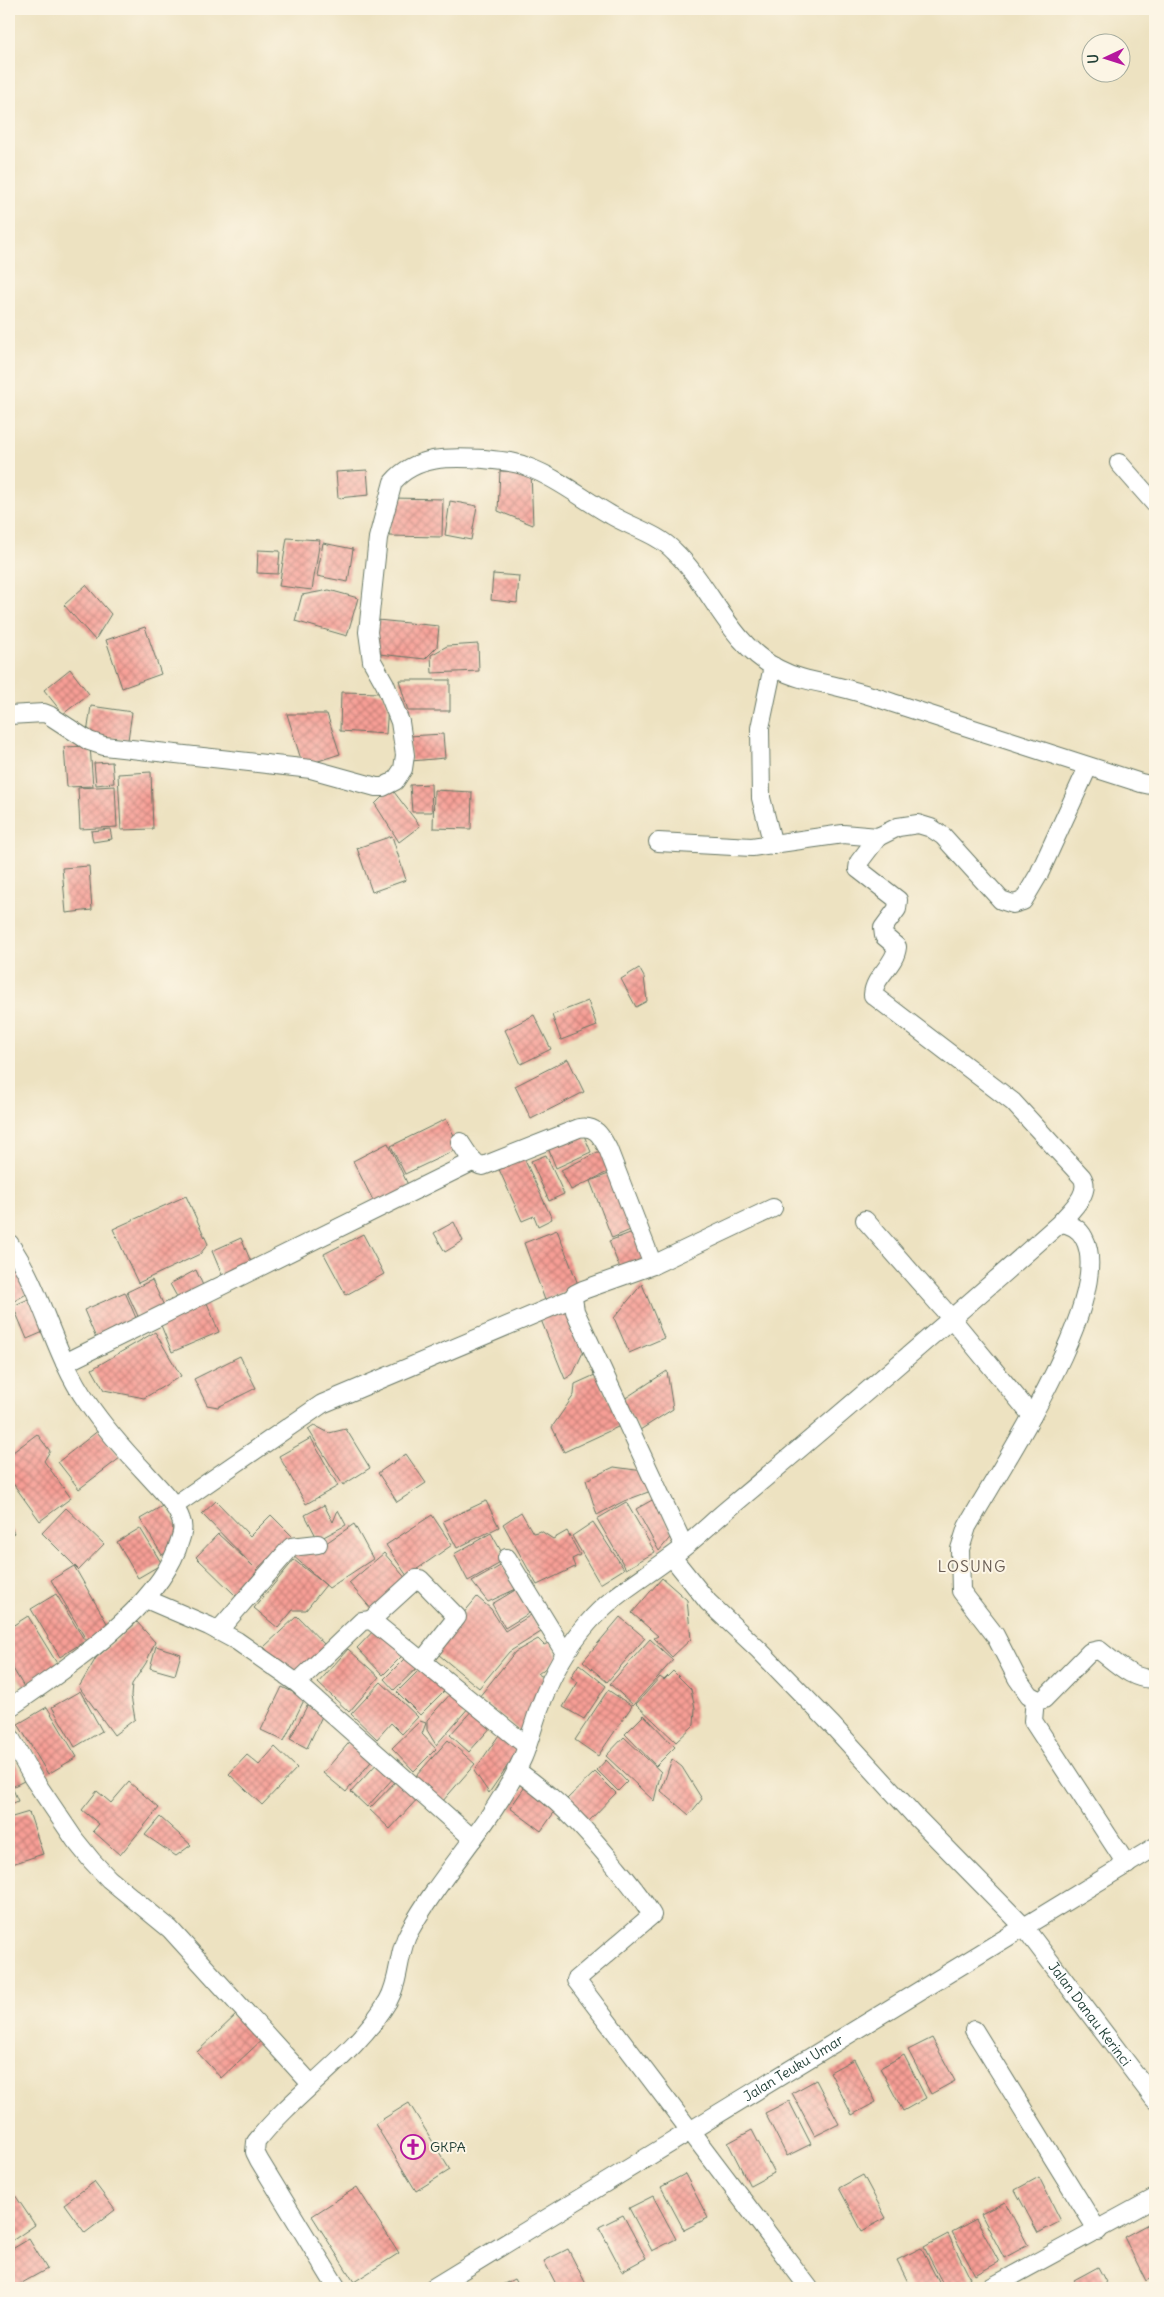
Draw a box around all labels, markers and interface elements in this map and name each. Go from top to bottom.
north arrow [1082,32,1132,82]
text: U [1084,54,1102,64]
district label: LOSUNG [938,1556,1006,1576]
street label: Jalan Danau Kerinci [1044,1958,1135,2070]
street label: Jalan Teuku Umar [740,2031,847,2105]
church icon: GKPA [400,2134,426,2160]
place label: GKPA [430,2138,466,2156]

